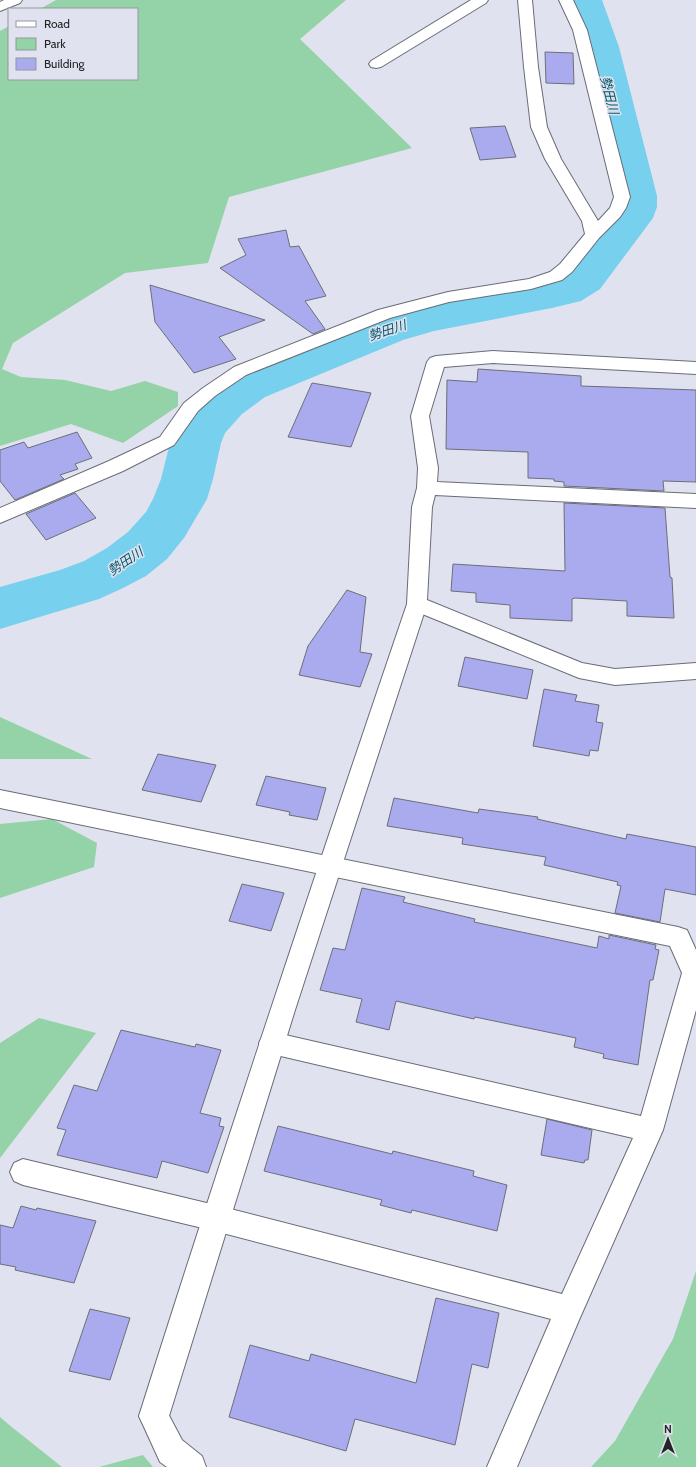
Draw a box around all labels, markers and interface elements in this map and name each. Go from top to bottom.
legend [8,8,138,80]
text: Road [44,16,70,31]
text: Park [44,36,66,51]
text: Building [44,56,86,71]
water label: 勢田川 [598,74,623,118]
water label: 勢田川 [366,316,410,344]
water label: 勢田川 [104,542,147,579]
north arrow [648,1419,688,1459]
text: N [664,1422,672,1436]

